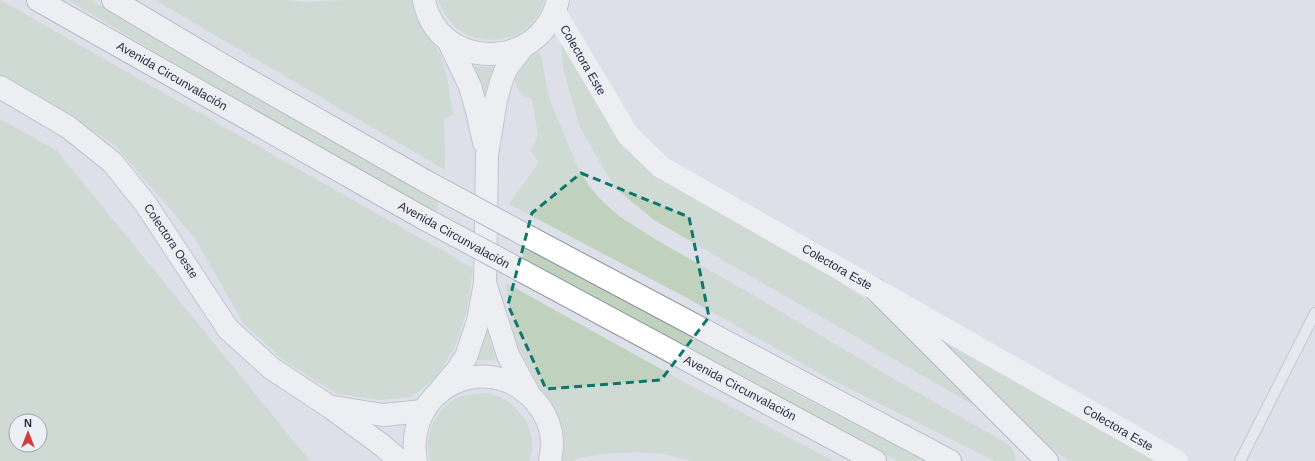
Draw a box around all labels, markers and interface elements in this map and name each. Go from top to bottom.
street label: Colectora Este [557,22,609,98]
street label: Avenida Circunvalación [114,39,230,113]
street label: Avenida Circunvalación [396,199,512,271]
street label: Colectora Oeste [141,201,201,281]
street label: Colectora Este [799,241,875,293]
street label: Avenida Circunvalación [681,352,799,424]
street label: Colectora Este [1080,402,1156,454]
north arrow [8,413,48,453]
text: N [24,417,32,429]

